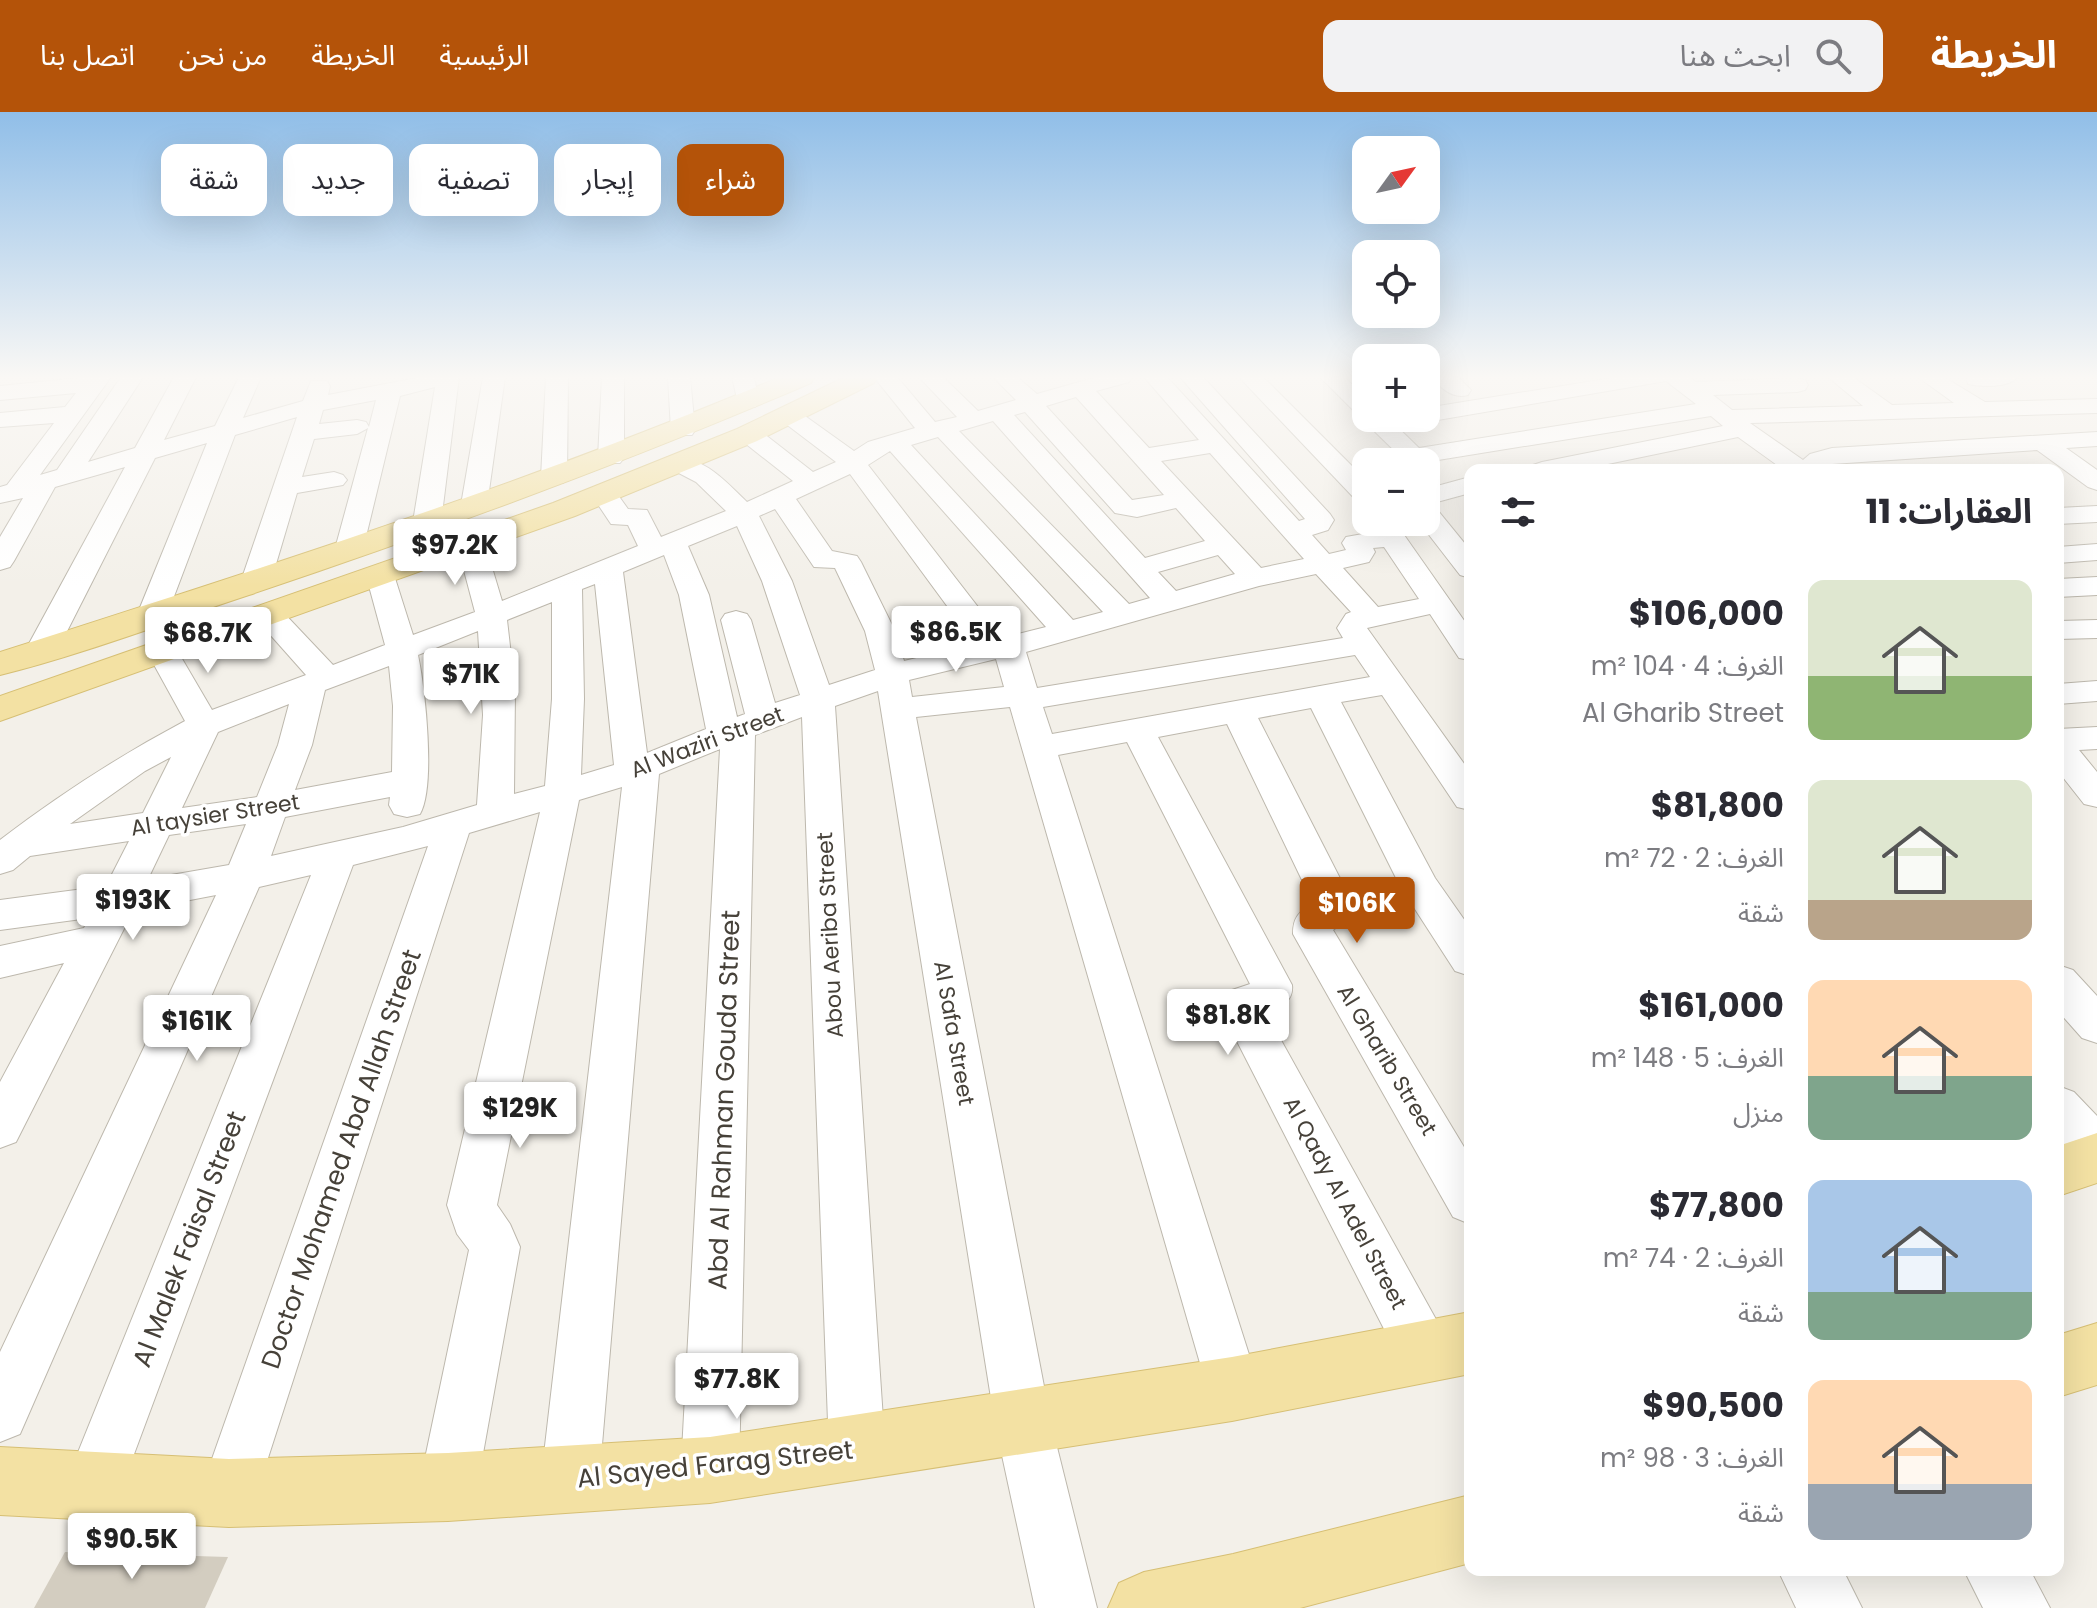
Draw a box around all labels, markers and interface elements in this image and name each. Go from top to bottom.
search box [1323,20,1883,92]
text: الخريطة [1931,28,2057,81]
text: ابحث هنا [1679,34,1791,77]
icon: search [1811,34,1855,78]
text: اتصل بنا [40,36,135,75]
text: من نحن [179,36,267,75]
text: الخريطة [311,36,395,75]
text: الرئيسية [439,36,529,75]
north arrow [1352,136,1440,224]
map controls [1352,136,1440,536]
chip: شقة [161,144,267,216]
chip: جديد [283,144,393,216]
chip: تصفية [409,144,538,216]
chip: إيجار [554,144,661,216]
chip: شراء [677,144,784,216]
button: locate [1352,240,1440,328]
button: + [1352,344,1440,432]
button: − [1352,448,1440,536]
text: العقارات: 11 [1865,487,2032,535]
icon: filters [1496,490,1540,534]
pin: $97.2K [390,519,520,587]
text: $97.2K [411,527,499,563]
text: $106,000 [1629,589,1784,637]
pin: $86.5K [891,606,1021,674]
pin: $68.7K [143,607,273,675]
icon: home [1872,612,1968,708]
text: $86.5K [910,614,1002,650]
text: $68.7K [163,615,253,651]
pin: $71K [424,648,518,716]
text: الغرف: 4 · 104 m² [1591,648,1784,684]
text: $71K [442,656,500,692]
text: Al Gharib Street [1582,695,1784,731]
street label: Al Waziri Street [626,699,788,785]
text: $81,800 [1651,781,1784,829]
street label: Al taysier Street [128,786,302,844]
icon: home [1872,812,1968,908]
street label: Abou Aeriba Street [809,831,851,1039]
text: الغرف: 2 · 72 m² [1604,840,1784,876]
pin: $193K [77,874,189,942]
pin: $106K [1301,877,1413,945]
text: $193K [95,882,171,918]
text: $106K [1318,885,1396,921]
text: شقة [1738,895,1784,931]
street label: Abd Al Rahman Gouda Street [699,909,749,1291]
street label: Doctor Mohamed Abd Allah Street [252,944,430,1374]
street label: Al Safa Street [926,958,982,1108]
street label: Al Gharib Street [1330,979,1444,1141]
text: $161,000 [1638,981,1784,1029]
pin: $81.8K [1163,989,1293,1057]
pin: $161K [141,995,253,1063]
text: $81.8K [1185,997,1271,1033]
text: $161K [161,1003,233,1039]
icon: home [1872,1012,1968,1108]
text: الغرف: 5 · 148 m² [1591,1040,1784,1076]
pin: $129K [464,1082,576,1150]
text: $129K [482,1090,558,1126]
street label: Al Qady Al Adel Street [1276,1091,1414,1315]
text: منزل [1733,1095,1784,1131]
street label: Al Malek Faisal Street [124,1106,254,1372]
text: $77,800 [1649,1181,1784,1229]
icon: home [1872,1212,1968,1308]
text: الغرف: 2 · 74 m² [1603,1240,1784,1276]
text: شقة [1738,1295,1784,1331]
pin: $77.8K [672,1353,802,1421]
text: $77.8K [693,1361,781,1397]
text: $90,500 [1642,1381,1784,1429]
icon: home [1872,1412,1968,1508]
street label: Al Sayed Farag Street [575,1432,855,1496]
text: الغرف: 3 · 98 m² [1600,1440,1784,1476]
text: شقة [1738,1495,1784,1531]
pin: $90.5K [67,1513,197,1581]
text: $90.5K [86,1521,178,1557]

